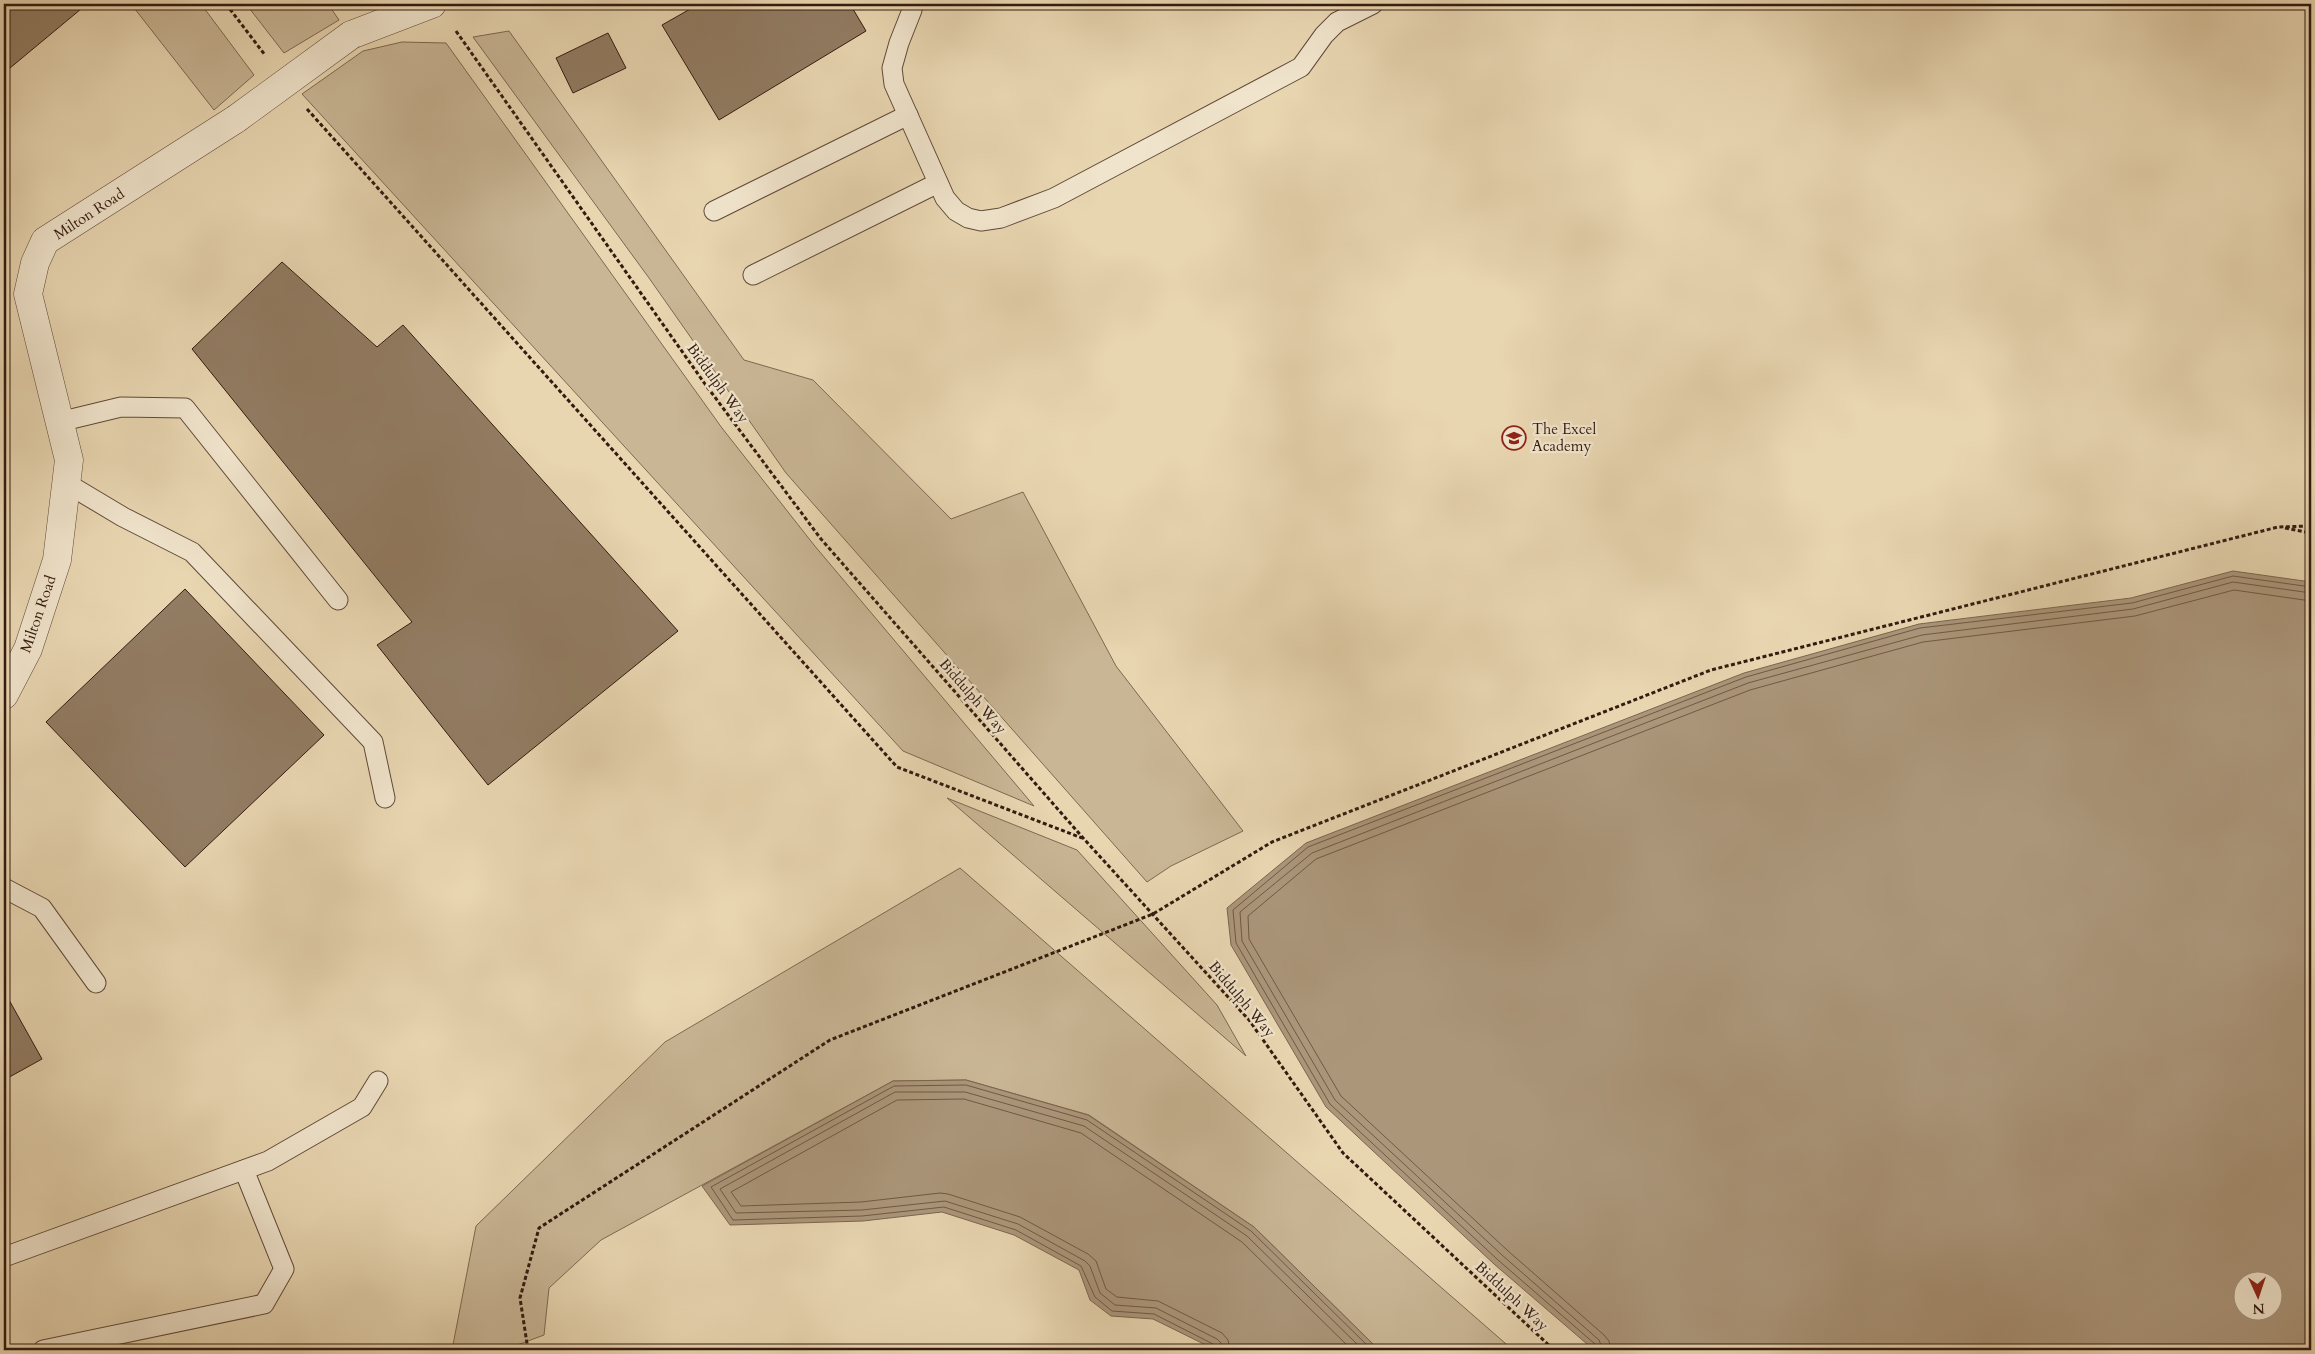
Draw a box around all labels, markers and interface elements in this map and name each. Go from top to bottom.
street label: Milton Road [50,184,128,244]
street label: Biddulph Way [682,339,754,427]
place label: The Excel Academy [1532,419,1596,456]
school or university icon: The Excel Academy [1501,425,1527,451]
street label: Milton Road [15,573,61,655]
street label: Biddulph Way [935,654,1011,738]
street label: Biddulph Way [1204,957,1280,1041]
street label: Biddulph Way [1471,1257,1553,1335]
north arrow [2232,1272,2282,1322]
text: N [2252,1299,2265,1318]

